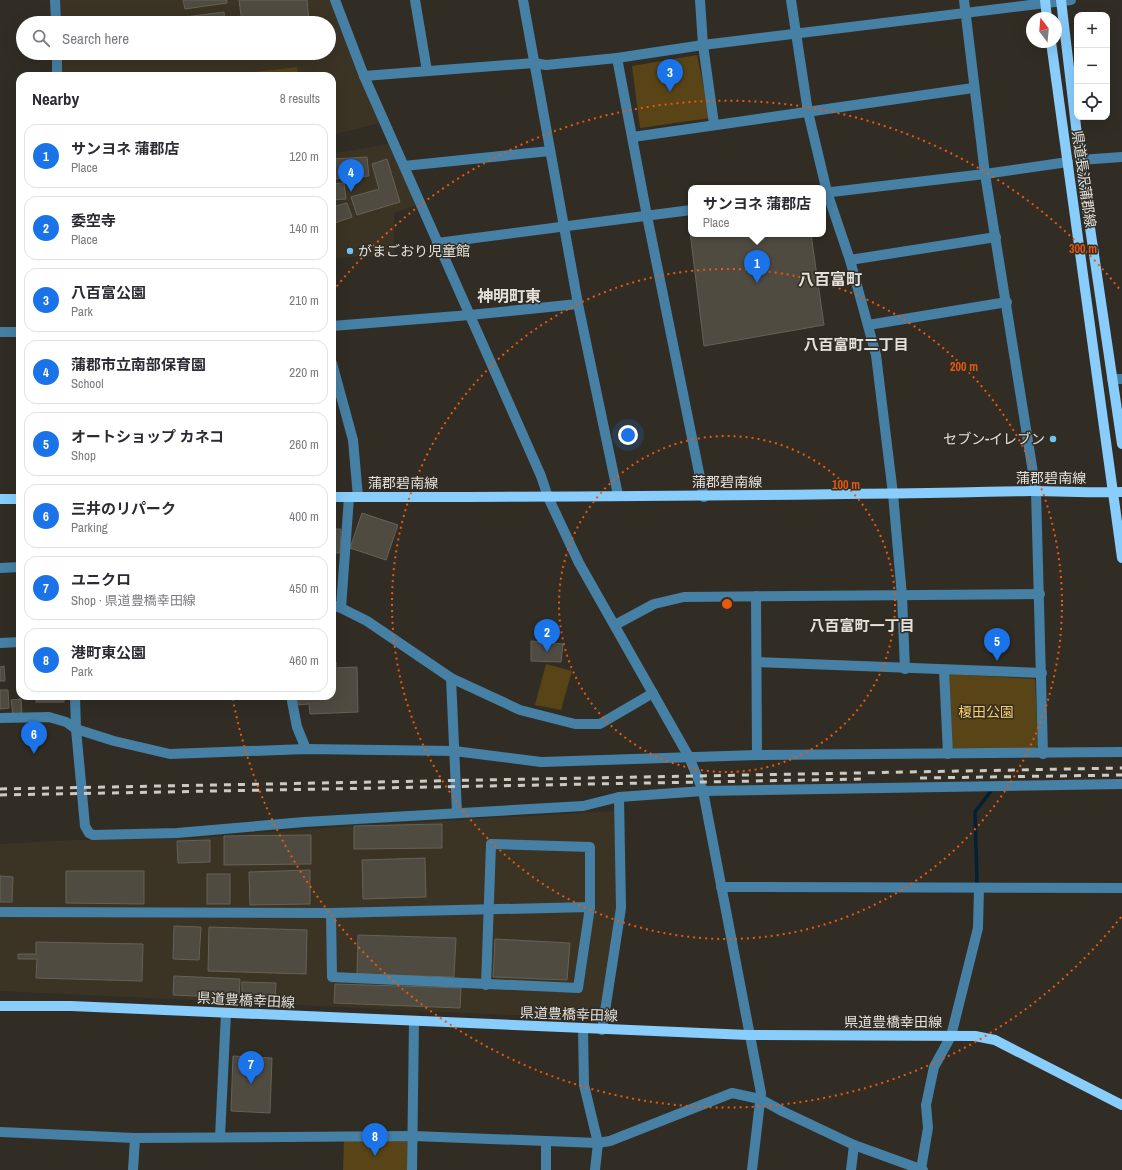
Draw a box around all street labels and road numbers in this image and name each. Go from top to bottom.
street label: 県道長沢蒲郡線 [1068,129,1100,229]
street label: 蒲郡碧南線 [1016,469,1086,487]
street label: 蒲郡碧南線 [692,473,762,491]
street label: 蒲郡碧南線 [368,474,438,492]
street label: 県道豊橋幸田線 [197,988,295,1012]
street label: 県道豊橋幸田線 [520,1003,618,1025]
street label: 県道豊橋幸田線 [844,1013,942,1031]

